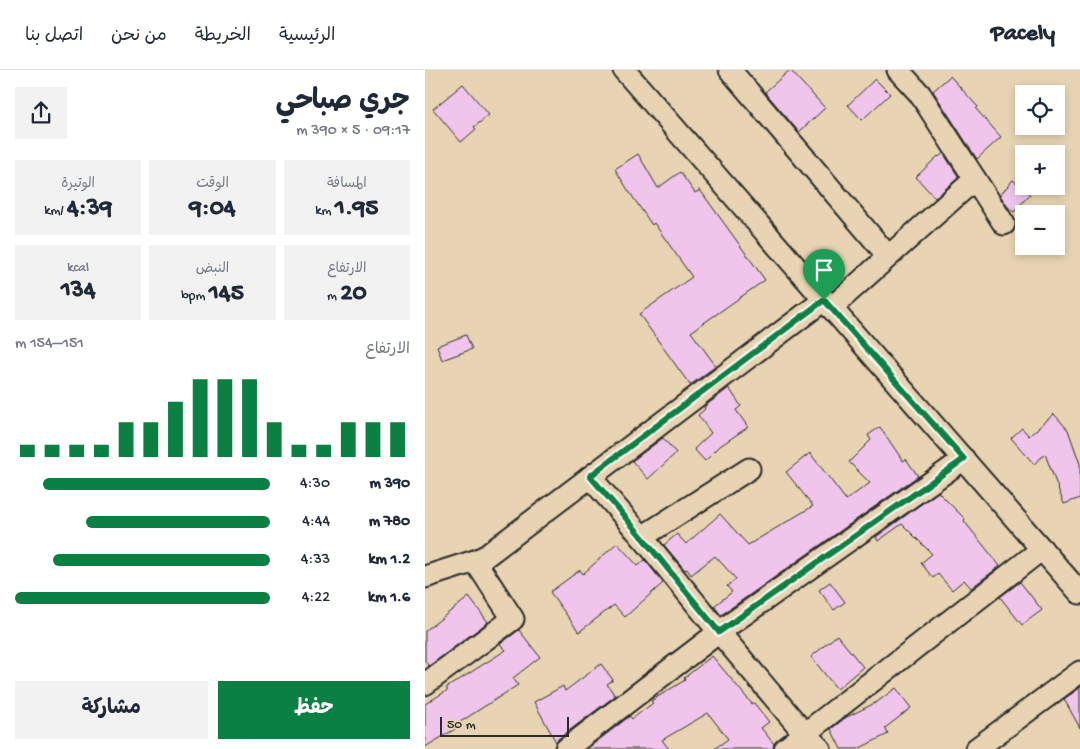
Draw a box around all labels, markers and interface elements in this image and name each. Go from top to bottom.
text: Pacely [991,20,1055,49]
text: اتصل بنا [25,26,83,47]
text: من نحن [111,26,167,47]
text: الخريطة [195,26,251,47]
text: الرئيسية [279,26,335,47]
map controls [1015,85,1065,255]
button: locate [1015,85,1065,135]
text: جري صباحي [276,86,410,119]
button: share [15,87,67,139]
text: 09:17 · 5 × 390 m [296,122,410,141]
button: + [1015,145,1065,195]
text: الوتيرة [61,176,95,193]
text: الوقت [196,176,229,193]
text: المسافة [327,176,367,193]
text: 4:39 [67,195,112,224]
text: 9:04 [189,195,236,224]
text: 1.95 [335,195,378,224]
text: /km [44,203,67,220]
text: km [315,203,335,220]
button: − [1015,205,1065,255]
pin [803,249,845,300]
icon: arrive [810,256,838,284]
text: kcal [67,260,89,277]
text: النبض [196,261,229,278]
text: الارتفاع [327,261,366,278]
text: 134 [61,277,96,306]
text: 145 [209,280,244,309]
text: 20 [340,280,367,309]
text: bpm [181,288,209,305]
text: m [327,288,340,305]
text: 151–154 m [15,335,84,354]
text: الارتفاع [365,341,410,360]
text: 4:30 [300,475,330,494]
text: 390 m [369,475,410,494]
text: 4:44 [302,513,330,532]
text: 780 m [369,513,410,532]
text: 4:33 [301,551,330,570]
text: 1.2 km [368,551,410,570]
text: 4:22 [302,589,330,608]
text: 1.6 km [368,589,410,608]
button: مشاركة [15,681,208,739]
button: حفظ [218,681,410,739]
scale bar [440,714,569,737]
text: 50 m [447,717,476,734]

